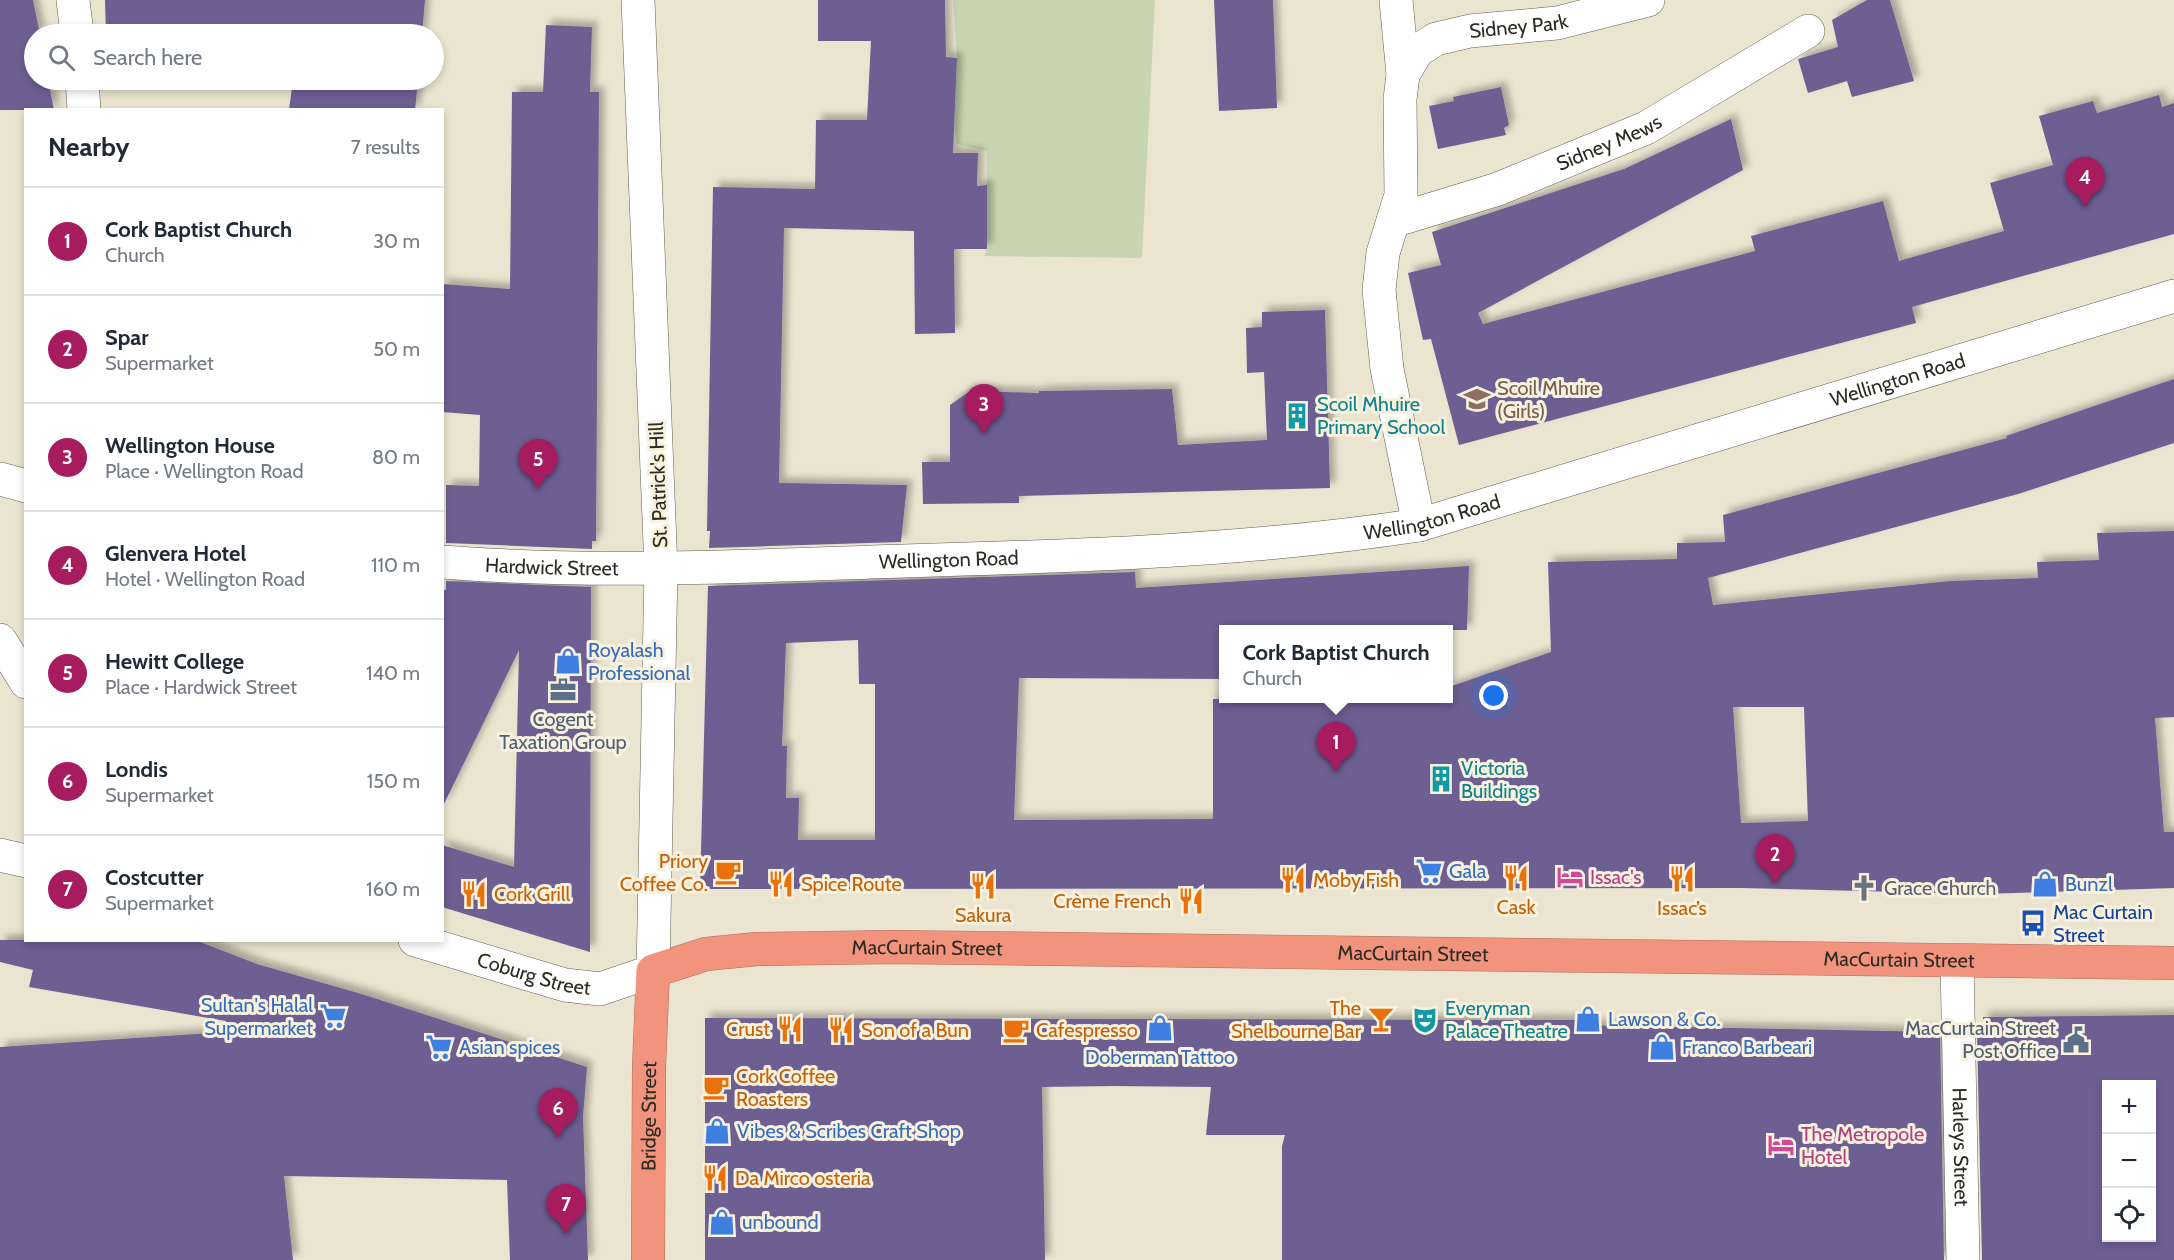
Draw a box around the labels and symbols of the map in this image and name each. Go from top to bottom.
street label: Sidney Park [1468,9,1571,43]
street label: Sidney Mews [1553,109,1666,176]
pin: 4 [2066,158,2104,207]
street label: Wellington Road [1827,348,1968,412]
place label: Scoil Mhuire (Girls) [1497,376,1600,423]
pin: 3 [964,384,1004,434]
school or university icon: Scoil Mhuire (Girls) [1462,384,1492,414]
place label: Scoil Mhuire Primary School [1317,392,1445,439]
building icon: Scoil Mhuire Primary School [1282,401,1312,431]
street label: St. Patrick's Hill [644,421,672,549]
pin: 5 [518,440,558,489]
street label: Wellington Road [1362,489,1503,545]
street label: Wellington Road [878,545,1019,574]
street label: Hardwick Street [485,553,619,580]
place label: Royalash Professional [588,638,690,685]
shop icon: Royalash Professional [553,646,583,676]
office icon: Cogent Taxation Group [548,675,578,705]
your location [1479,681,1508,710]
place label: Cogent Taxation Group [499,707,627,754]
pin: 1 [1316,722,1356,772]
place label: Victoria Buildings [1461,756,1537,803]
building icon: Victoria Buildings [1426,764,1456,794]
pin: 2 [1756,834,1794,884]
place label: Priory Coffee Co. [620,849,708,896]
supermarket icon: Gala [1414,856,1444,886]
cafe icon: Priory Coffee Co. [713,857,743,887]
place label: Gala [1449,859,1487,883]
hotel icon: Issac's [1555,862,1585,892]
restaurant icon: Cask [1501,863,1531,893]
restaurant icon: Issac’s [1667,864,1697,894]
restaurant icon: Moby Fish [1278,865,1308,895]
place label: Issac's [1590,865,1642,889]
place label: Moby Fish [1313,868,1399,892]
restaurant icon: Spice Route [766,869,796,899]
shop icon: Bunzl [2030,869,2060,899]
restaurant icon: Sakura [968,871,998,901]
place label: Spice Route [801,872,902,896]
place label: Bunzl [2065,872,2113,896]
church icon: Grace Church [1849,873,1879,903]
place label: Grace Church [1884,876,1996,900]
restaurant icon: Cork Grill [459,879,489,909]
place label: Cork Grill [494,882,570,906]
restaurant icon: Crème French [1176,886,1206,916]
place label: Crème French [1053,889,1171,913]
place label: Cask [1496,895,1536,919]
place label: Issac’s [1657,896,1707,920]
place label: Mac Curtain Street [2053,900,2153,947]
place label: Sakura [955,903,1012,927]
bus stop icon: Mac Curtain Street [2018,908,2048,938]
street label: MacCurtain Street [851,935,1003,960]
street label: MacCurtain Street [1337,941,1489,966]
street label: Coburg Street [474,947,592,1000]
street label: MacCurtain Street [1823,947,1975,973]
place label: Sultan's Halal Supermarket [201,993,313,1040]
place label: The Shelbourne Bar [1231,996,1362,1043]
place label: Everyman Palace Theatre [1445,996,1568,1043]
supermarket icon: Sultan's Halal Supermarket [318,1001,348,1031]
bar icon: The Shelbourne Bar [1366,1004,1396,1034]
shop icon: Lawson & Co. [1573,1004,1603,1034]
theatre icon: Everyman Palace Theatre [1410,1005,1440,1035]
place label: Lawson & Co. [1608,1007,1721,1031]
shop icon: Doberman Tattoo [1145,1013,1175,1043]
restaurant icon: Crust [775,1014,805,1044]
restaurant icon: Son of a Bun [826,1015,856,1045]
cafe icon: Cafespresso [1001,1015,1031,1045]
place label: MacCurtain Street Post Office [1905,1016,2056,1063]
place label: Crust [726,1017,770,1041]
place label: Son of a Bun [861,1018,969,1042]
place label: Cafespresso [1036,1018,1138,1042]
public building icon: MacCurtain Street Post Office [2061,1025,2091,1055]
supermarket icon: Asian spices [424,1032,454,1062]
shop icon: Franco Barbeari [1647,1032,1677,1062]
place label: Asian spices [459,1035,560,1059]
place label: Franco Barbeari [1682,1035,1812,1059]
place label: Doberman Tattoo [1085,1045,1235,1069]
street label: Bridge Street [636,1060,661,1171]
place label: Cork Coffee Roasters [736,1064,835,1111]
cafe icon: Cork Coffee Roasters [701,1072,731,1102]
street label: Harleys Street [1948,1087,1974,1207]
pin: 6 [538,1088,578,1138]
shop icon: Vibes & Scribes Craft Shop [702,1116,732,1146]
place label: Vibes & Scribes Craft Shop [737,1119,961,1143]
place label: The Metropole Hotel [1801,1122,1924,1169]
hotel icon: The Metropole Hotel [1766,1130,1796,1160]
restaurant icon: Da Mirco osteria [700,1163,730,1193]
place label: Da Mirco osteria [735,1166,871,1190]
pin: 7 [546,1184,586,1234]
shop icon: unbound [707,1207,737,1237]
place label: unbound [742,1210,819,1234]

